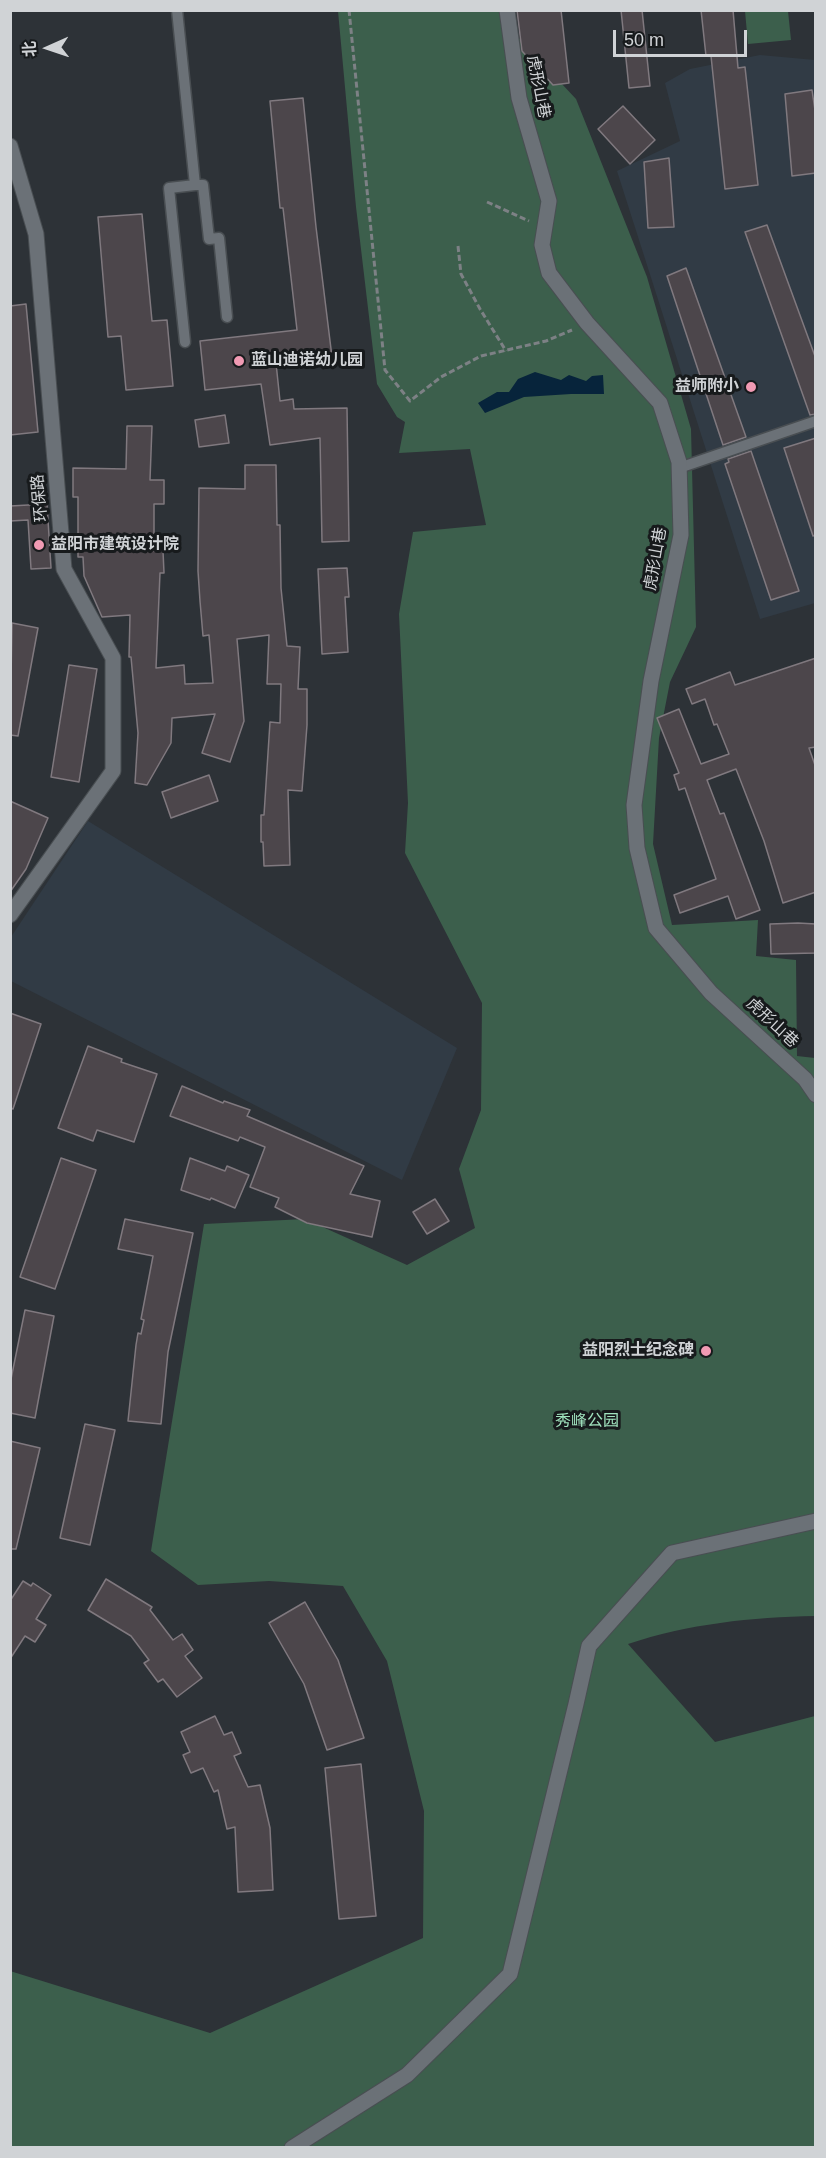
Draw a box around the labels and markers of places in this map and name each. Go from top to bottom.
place label: 蓝山迪诺幼儿园 [251,351,363,371]
marker: 蓝山迪诺幼儿园 [232,354,246,368]
place label: 益师附小 [675,377,739,397]
marker: 益师附小 [744,380,758,394]
place label: 益阳市建筑设计院 [51,535,179,555]
marker: 益阳市建筑设计院 [32,538,46,552]
place label: 益阳烈士纪念碑 [582,1341,694,1361]
marker: 益阳烈士纪念碑 [699,1344,713,1358]

